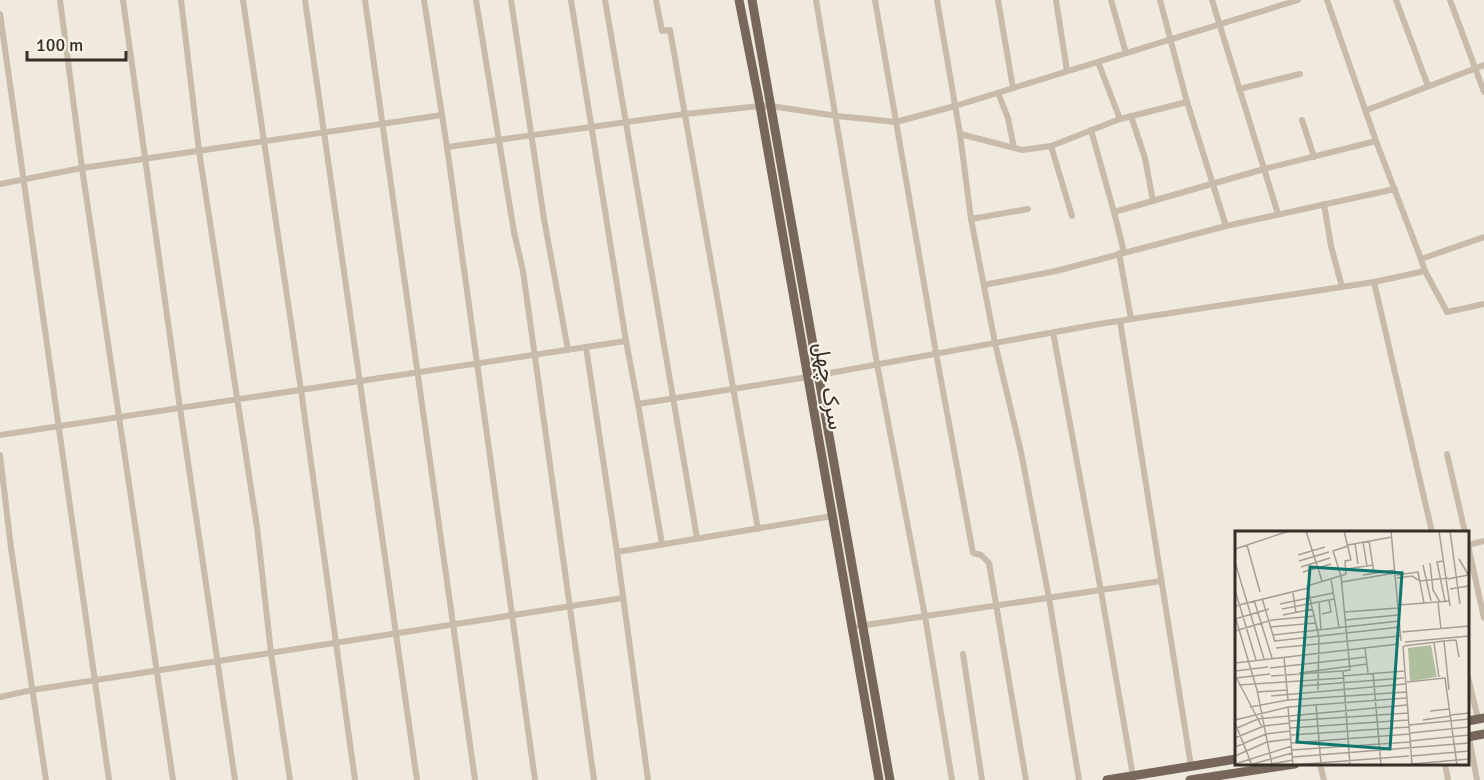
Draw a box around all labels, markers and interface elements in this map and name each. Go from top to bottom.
scale bar [27,24,126,62]
text: 100 m [36,34,83,56]
street label: سرک چهل [807,340,850,432]
inset map [1235,531,1469,765]

